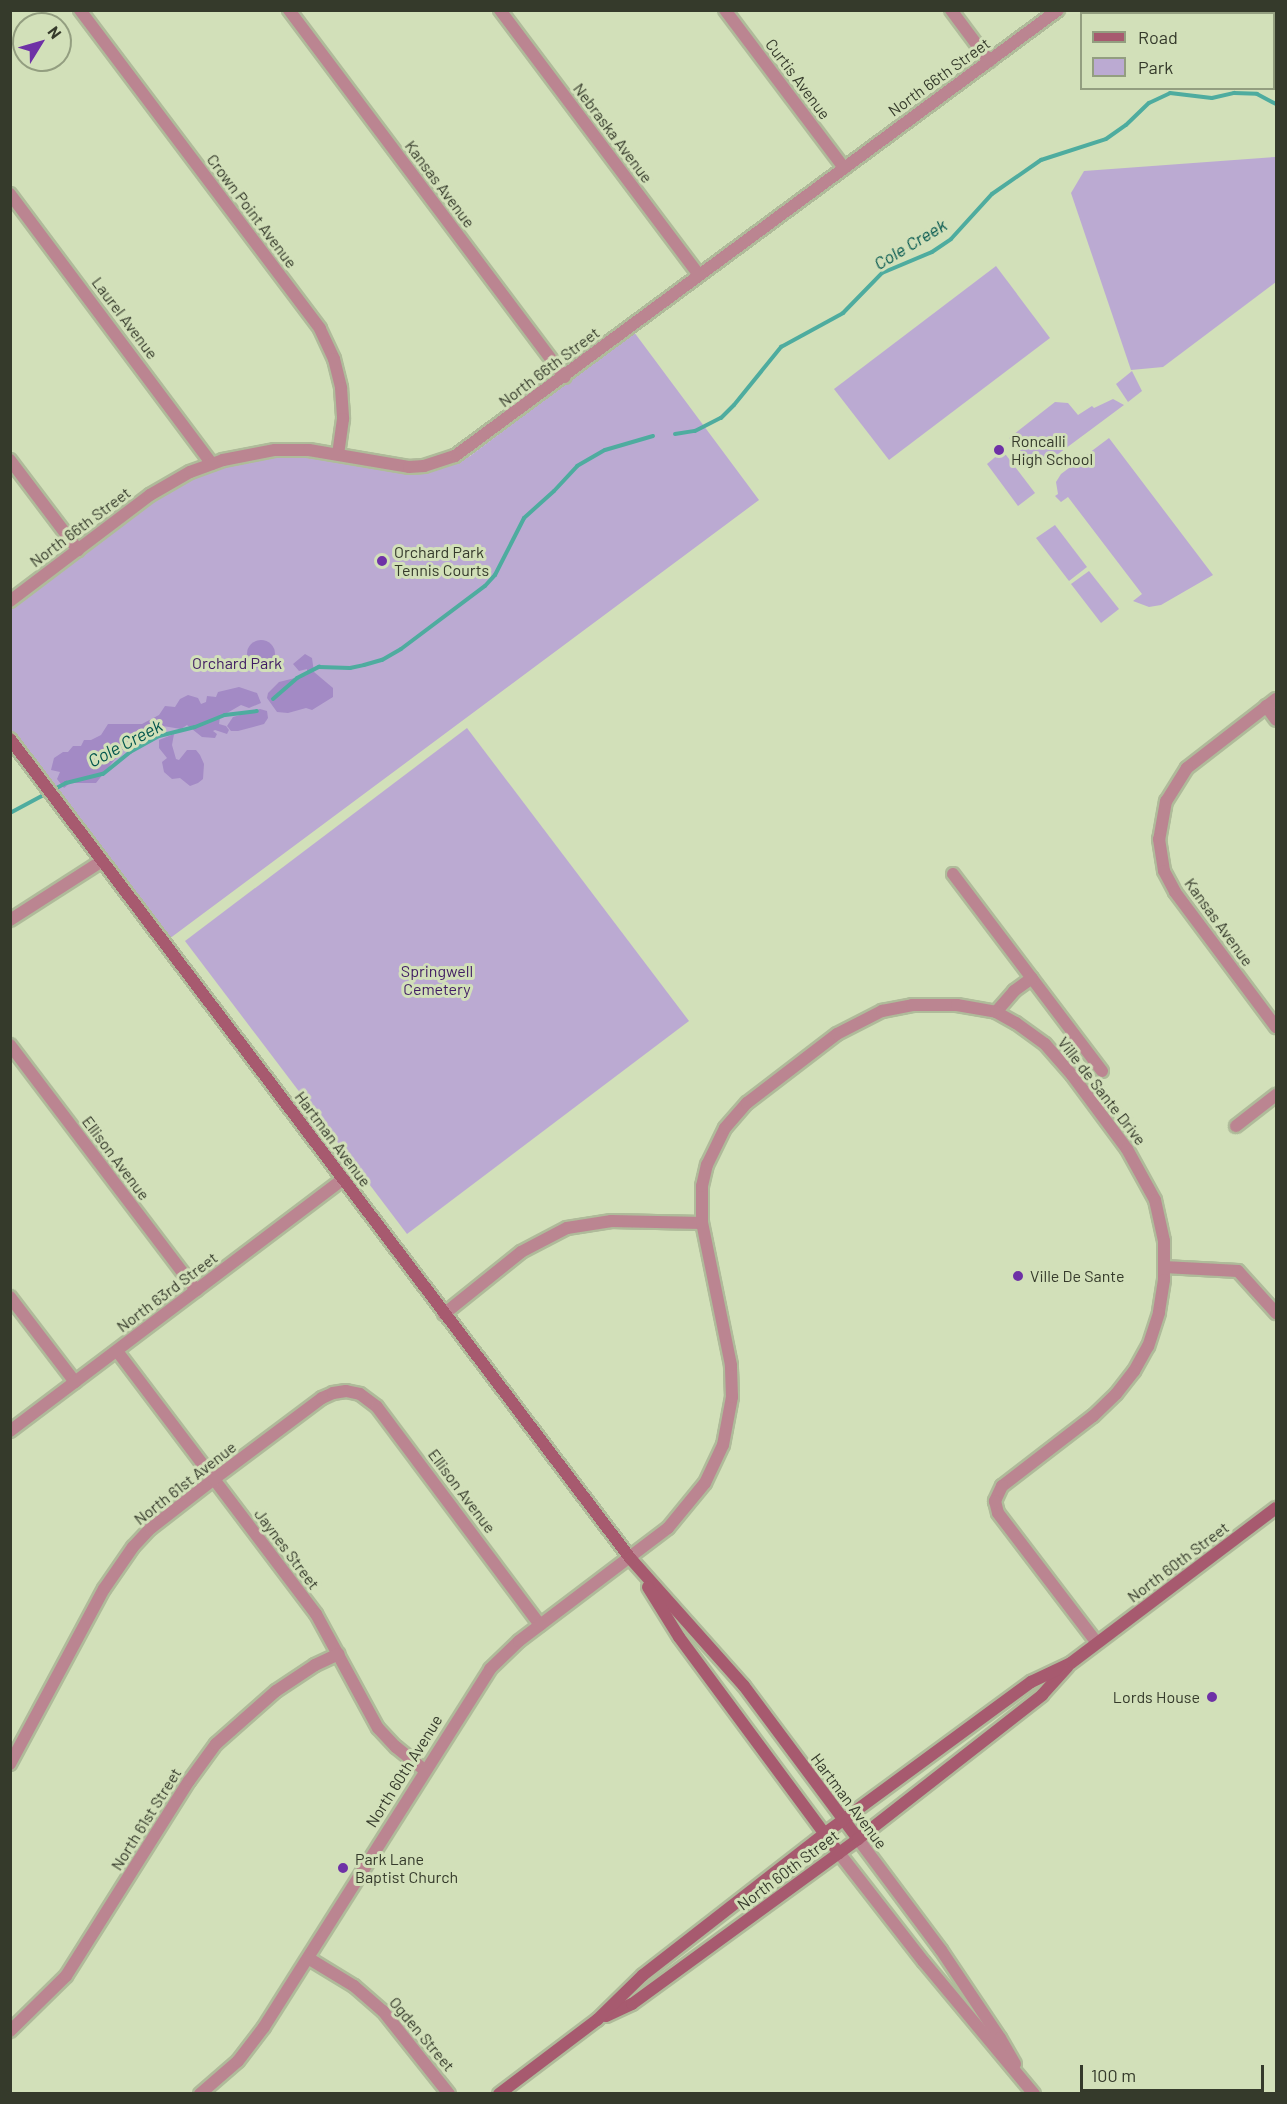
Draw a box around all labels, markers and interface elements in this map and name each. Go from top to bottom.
north arrow [12,12,72,72]
legend [1080,12,1275,90]
text: N [44,22,66,42]
text: Road [1138,26,1178,48]
street label: North 66th Street [884,34,994,120]
street label: Curtis Avenue [761,35,835,123]
text: Park [1138,56,1173,78]
street label: Nebraska Avenue [569,79,657,187]
street label: Kansas Avenue [401,137,479,231]
street label: Crown Point Avenue [203,150,301,272]
water label: Cole Creek [870,214,950,274]
street label: Laurel Avenue [88,273,162,363]
street label: North 66th Street [495,323,603,411]
place label: Roncalli High School [1011,431,1093,469]
marker: Roncalli High School [992,443,1006,457]
street label: North 66th Street [26,483,134,571]
place label: Orchard Park Tennis Courts [394,542,489,580]
marker: Orchard Park Tennis Courts [375,554,389,568]
park label: Orchard Park [192,653,282,673]
water label: Cole Creek [84,714,166,772]
street label: Kansas Avenue [1181,874,1257,970]
park label: Springwell Cemetery [401,961,473,999]
street label: Ville de Sante Drive [1054,1033,1150,1149]
street label: Hartman Avenue [291,1087,375,1191]
street label: Ellison Avenue [78,1112,154,1204]
street label: North 63rd Street [113,1248,221,1336]
place label: Ville De Sante [1030,1266,1124,1286]
marker: Ville De Sante [1011,1269,1025,1283]
street label: North 61st Avenue [130,1437,240,1529]
street label: Ellison Avenue [424,1445,500,1537]
street label: Jaynes Street [250,1505,324,1593]
street label: North 60th Street [1124,1518,1232,1606]
place label: Lords House [1113,1687,1200,1707]
marker: Lords House [1205,1690,1219,1704]
street label: North 60th Avenue [362,1711,446,1831]
street label: Hartman Avenue [807,1749,891,1853]
street label: North 61st Street [107,1764,185,1874]
street label: North 60th Street [734,1826,842,1914]
place label: Park Lane Baptist Church [355,1849,458,1887]
marker: Park Lane Baptist Church [336,1861,350,1875]
street label: Ogden Street [385,1993,459,2075]
scale bar [1083,2053,1268,2091]
text: 100 m [1091,2064,1136,2086]

